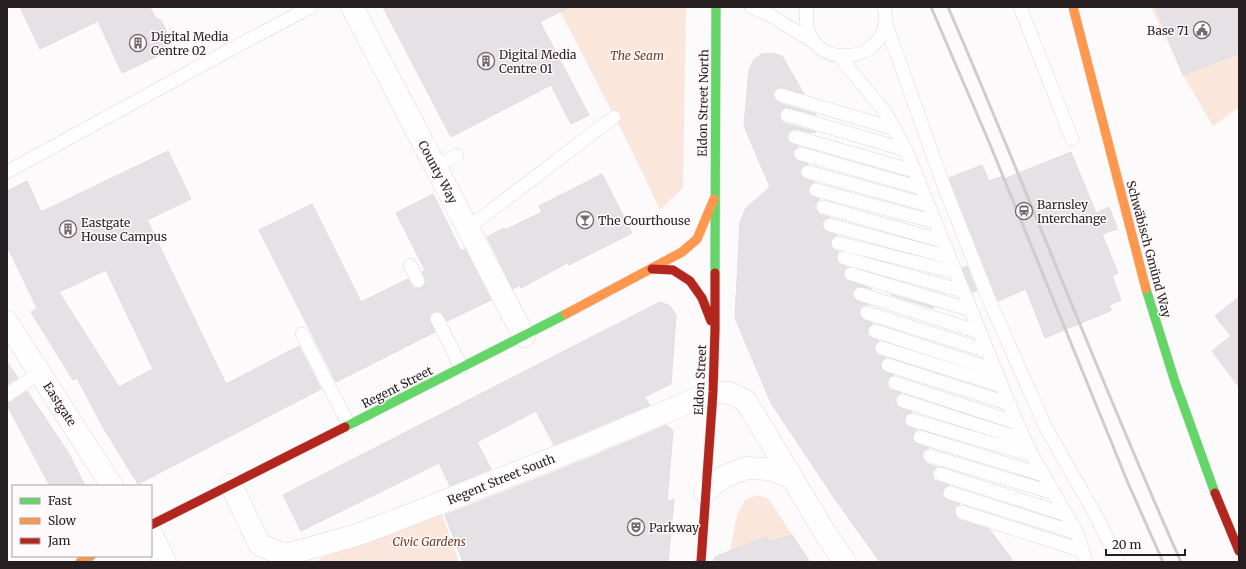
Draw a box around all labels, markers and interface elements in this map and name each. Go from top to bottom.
public building icon: Base 71 [1192,20,1212,40]
place label: Base 71 [1147,23,1190,38]
place label: Digital Media Centre 02 [151,29,229,58]
building icon: Digital Media Centre 02 [128,33,148,53]
place label: Digital Media Centre 01 [499,47,577,76]
park label: The Seam [610,48,664,63]
street label: Eldon Street North [695,49,711,157]
building icon: Digital Media Centre 01 [476,51,496,71]
street label: County Way [415,138,461,206]
street label: Schwäbisch Gmünd Way [1123,179,1175,319]
place label: Barnsley Interchange [1037,197,1106,226]
station icon: Barnsley Interchange [1014,201,1034,221]
bar icon: The Courthouse [575,210,595,230]
place label: The Courthouse [598,213,690,228]
place label: Eastgate House Campus [81,215,167,244]
building icon: Eastgate House Campus [58,219,78,239]
street label: Eldon Street [691,344,709,416]
street label: Regent Street [359,363,435,411]
street label: Eastgate [40,379,80,429]
street label: Regent Street South [445,451,557,507]
legend [12,485,152,557]
text: Fast [48,493,72,508]
text: Slow [48,513,77,528]
theatre icon: Parkway [626,517,646,537]
place label: Parkway [649,520,699,535]
scale bar [1106,531,1185,557]
text: Jam [47,533,71,548]
park label: Civic Gardens [392,534,466,549]
text: 20 m [1112,537,1141,552]

